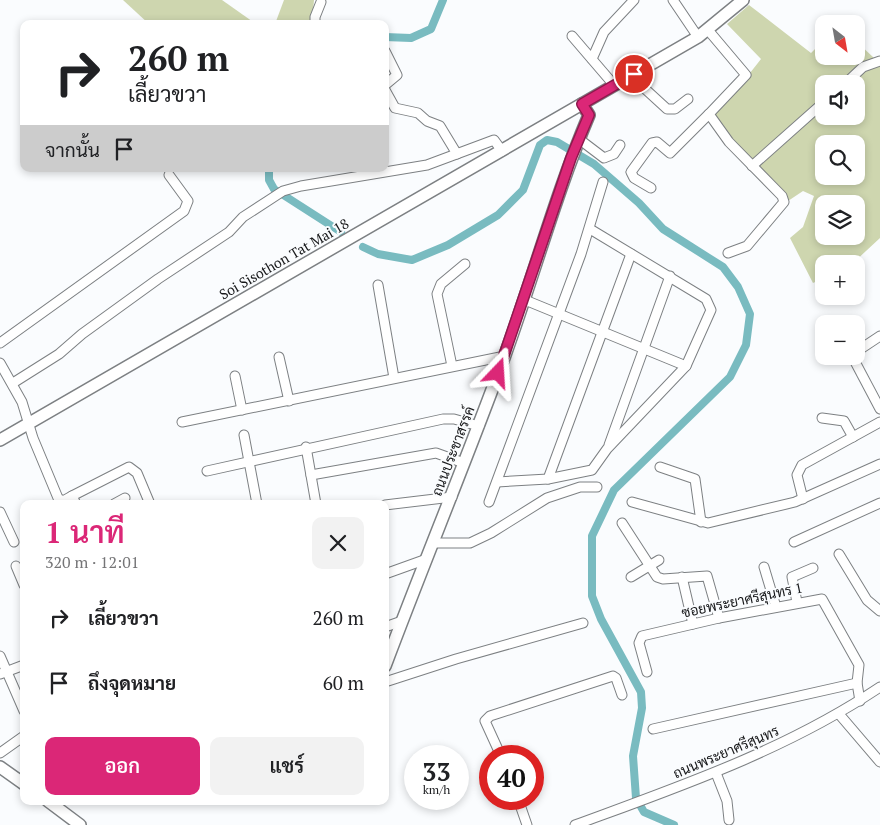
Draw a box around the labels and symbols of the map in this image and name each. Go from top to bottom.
north arrow [815,15,865,65]
pin [613,53,655,95]
street label: Soi Sisothon Tat Mai 18 [215,214,352,303]
position arrow [471,346,523,398]
street label: ถนนประชาสรรค์ [427,403,478,498]
street label: ซอยพระยาศรีสุนทร 1 [680,577,804,623]
street label: ถนนพระยาศรีสุนทร [670,721,782,783]
speed limit sign: 40 [479,745,544,810]

